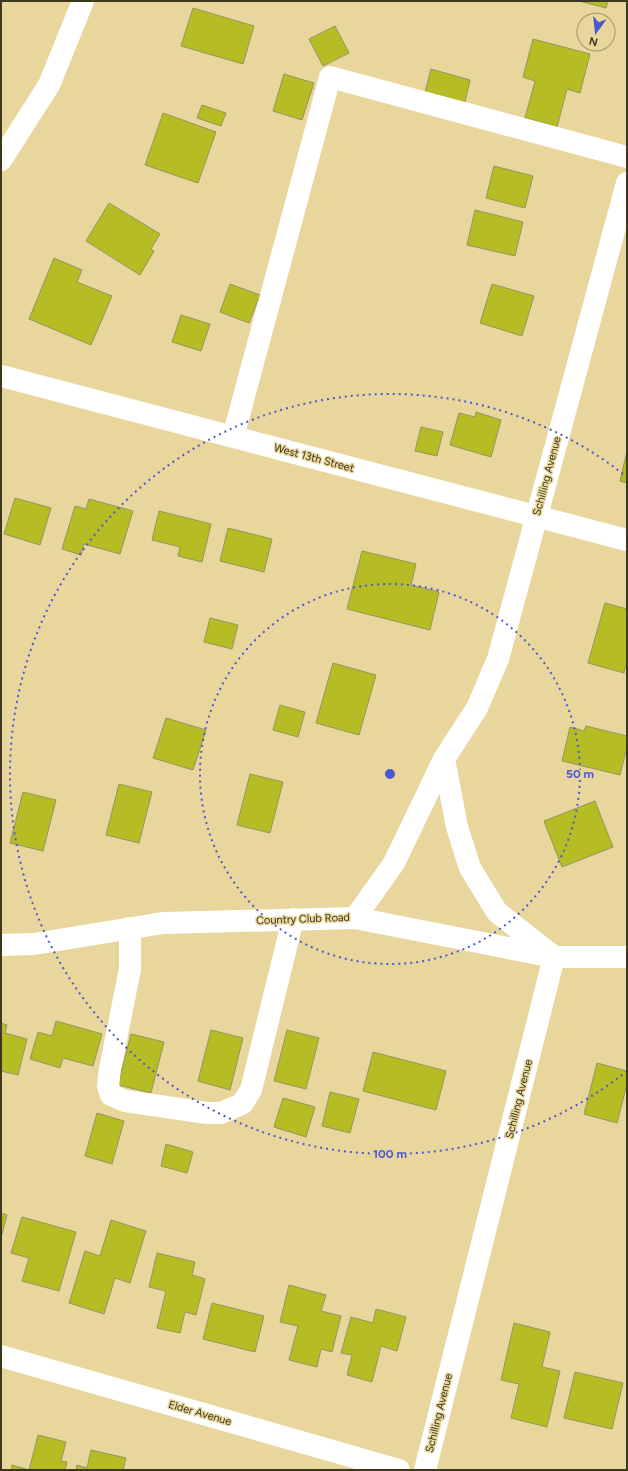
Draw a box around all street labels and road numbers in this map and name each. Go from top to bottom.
street label: Schilling Avenue [530,435,564,517]
street label: West 13th Street [272,441,356,475]
street label: Country Club Road [256,911,350,927]
street label: Schilling Avenue [503,1058,535,1140]
street label: Schilling Avenue [423,1372,455,1454]
street label: Elder Avenue [167,1398,233,1428]

